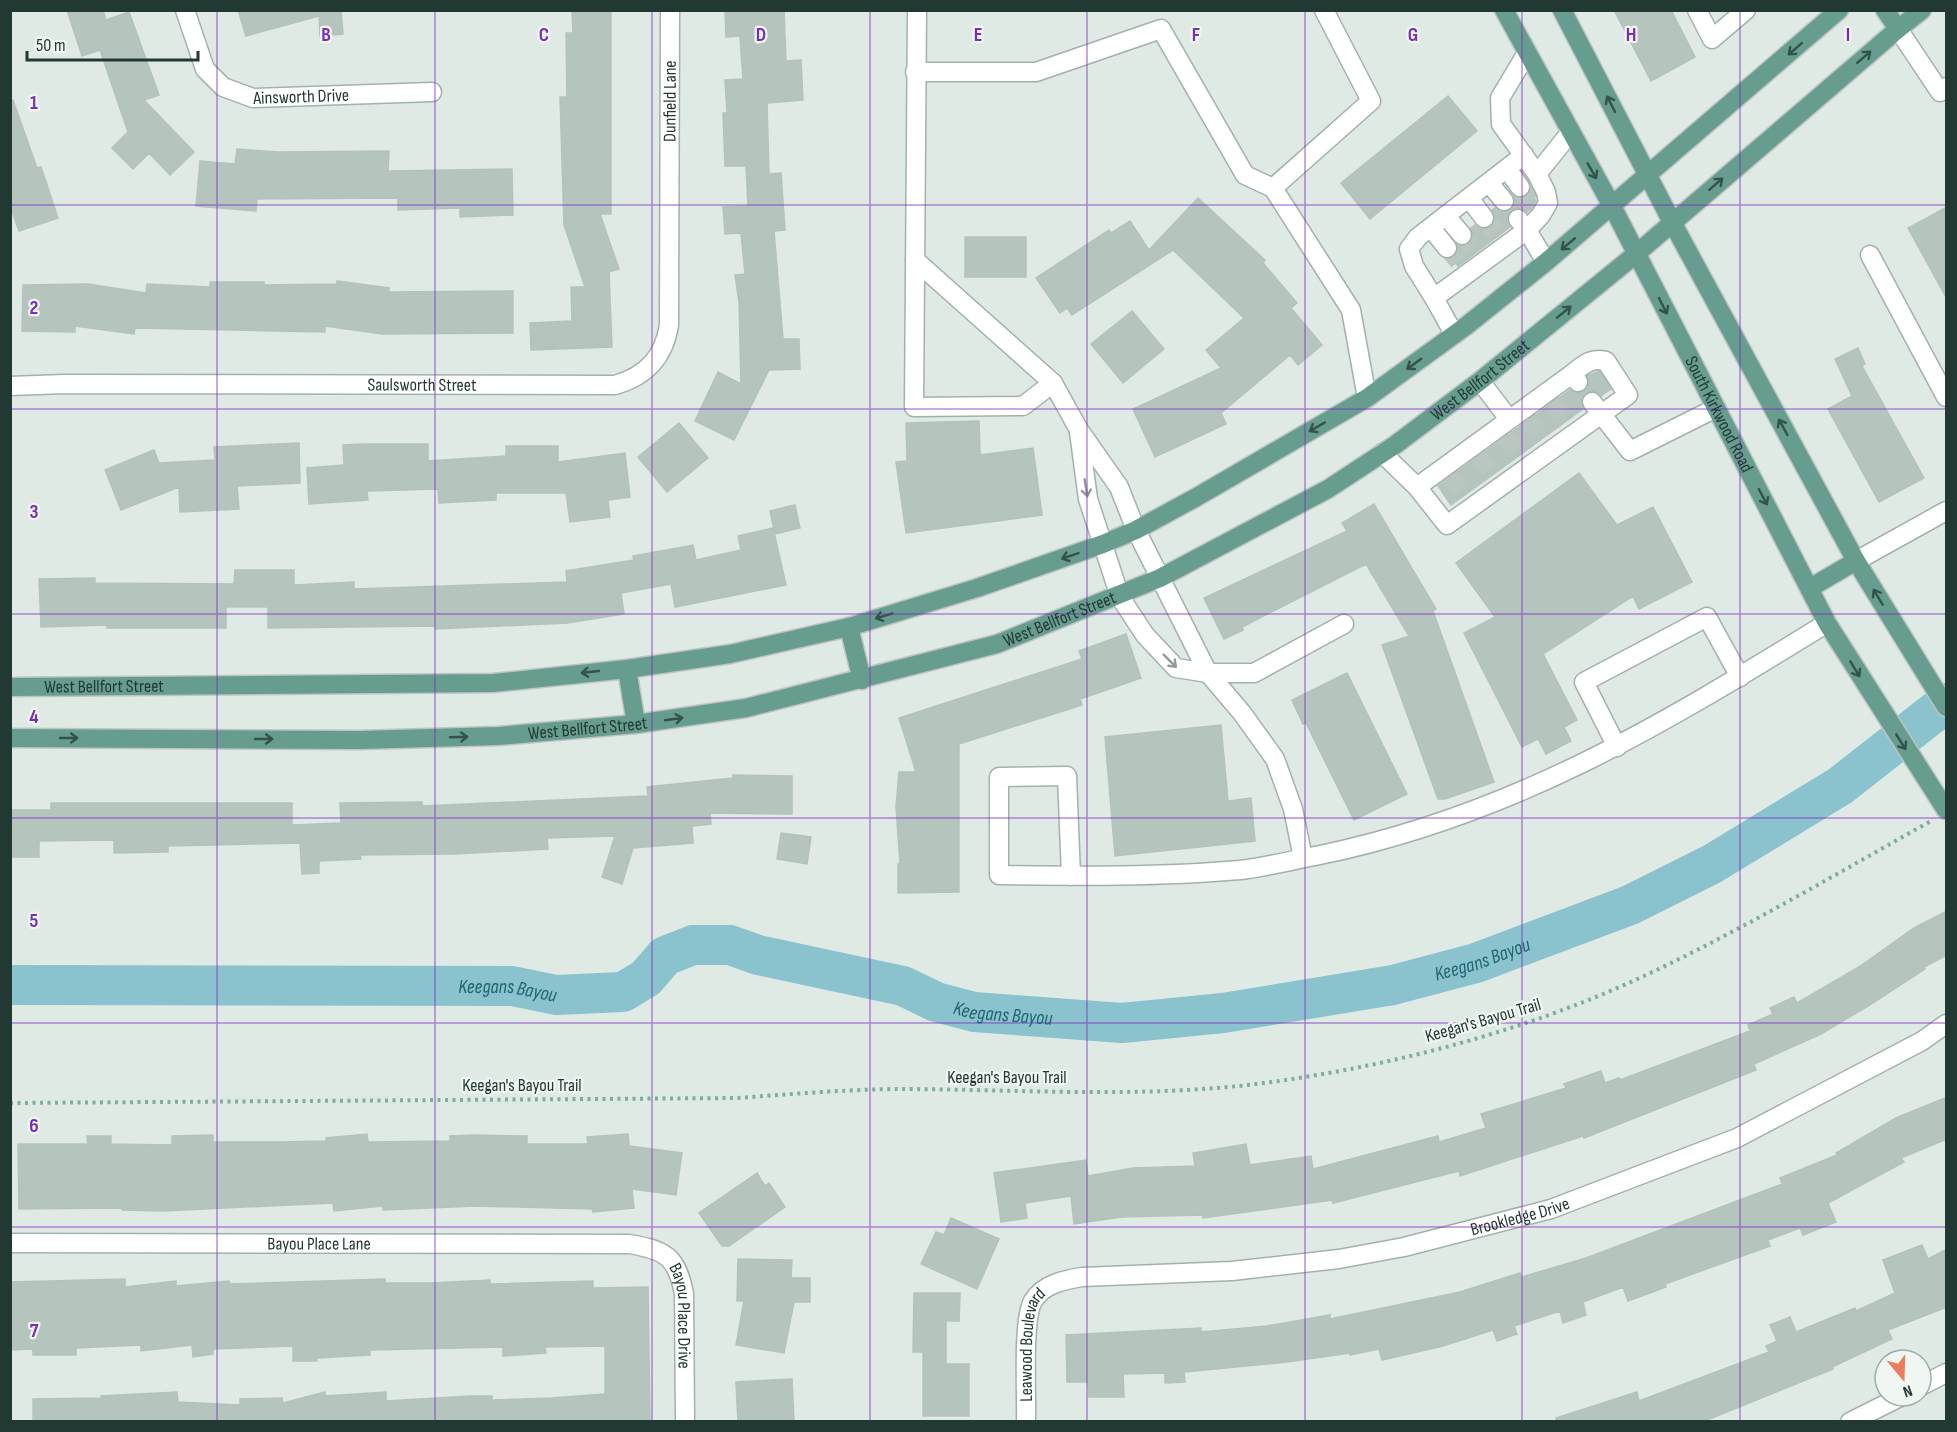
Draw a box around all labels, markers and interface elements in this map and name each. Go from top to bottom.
text: B [321,23,331,47]
text: C [539,23,549,47]
text: D [756,23,766,47]
text: E [974,23,982,47]
text: F [1192,23,1200,47]
text: G [1408,23,1418,47]
text: H [1626,23,1636,47]
text: I [1846,23,1850,47]
scale bar [27,24,198,62]
text: 50 m [36,35,66,56]
one-way arrow [1788,42,1803,56]
one-way arrow [1856,50,1871,64]
street label: Dunfield Lane [660,60,681,142]
street label: Ainsworth Drive [252,85,349,109]
text: 1 [30,91,38,115]
one-way arrow [1605,96,1617,113]
one-way arrow [1586,162,1598,179]
one-way arrow [1708,177,1723,191]
one-way arrow [1560,237,1576,250]
text: 2 [30,296,38,320]
one-way arrow [1657,296,1669,314]
one-way arrow [1556,305,1571,319]
street label: West Bellfort Street [1427,335,1534,425]
street label: South Kirkwood Road [1680,353,1758,476]
one-way arrow [1407,357,1423,370]
street label: Saulsworth Street [367,375,477,396]
one-way arrow [1777,419,1789,436]
one-way arrow [1309,422,1326,434]
one-way arrow [1081,478,1092,498]
one-way arrow [1757,488,1769,506]
text: 3 [30,500,39,524]
one-way arrow [1061,551,1080,562]
street label: West Bellfort Street [1000,587,1119,651]
one-way arrow [1871,589,1883,606]
one-way arrow [875,611,894,622]
one-way arrow [1162,653,1177,668]
one-way arrow [1850,660,1862,677]
one-way arrow [581,667,601,678]
street label: West Bellfort Street [44,676,164,698]
text: 4 [29,705,39,729]
street label: West Bellfort Street [527,712,649,744]
one-way arrow [664,713,683,724]
one-way arrow [58,732,78,744]
one-way arrow [448,732,468,743]
one-way arrow [253,733,273,745]
one-way arrow [1896,733,1908,750]
text: 5 [30,909,39,933]
water label: Keegans Bayou [1432,932,1534,987]
water label: Keegans Bayou [458,975,560,1008]
street label: Keegan's Bayou Trail [1423,994,1543,1047]
water label: Keegans Bayou [951,996,1054,1031]
street label: Keegan's Bayou Trail [947,1067,1067,1088]
street label: Keegan's Bayou Trail [462,1075,582,1096]
text: 6 [29,1114,39,1138]
street label: Brookledge Drive [1468,1193,1573,1240]
street label: Bayou Place Lane [267,1233,371,1255]
street label: Bayou Place Drive [664,1259,695,1369]
street label: Leawood Boulevard [1016,1283,1050,1402]
text: 7 [30,1319,39,1343]
north arrow [1873,1348,1933,1408]
text: N [1900,1380,1915,1401]

